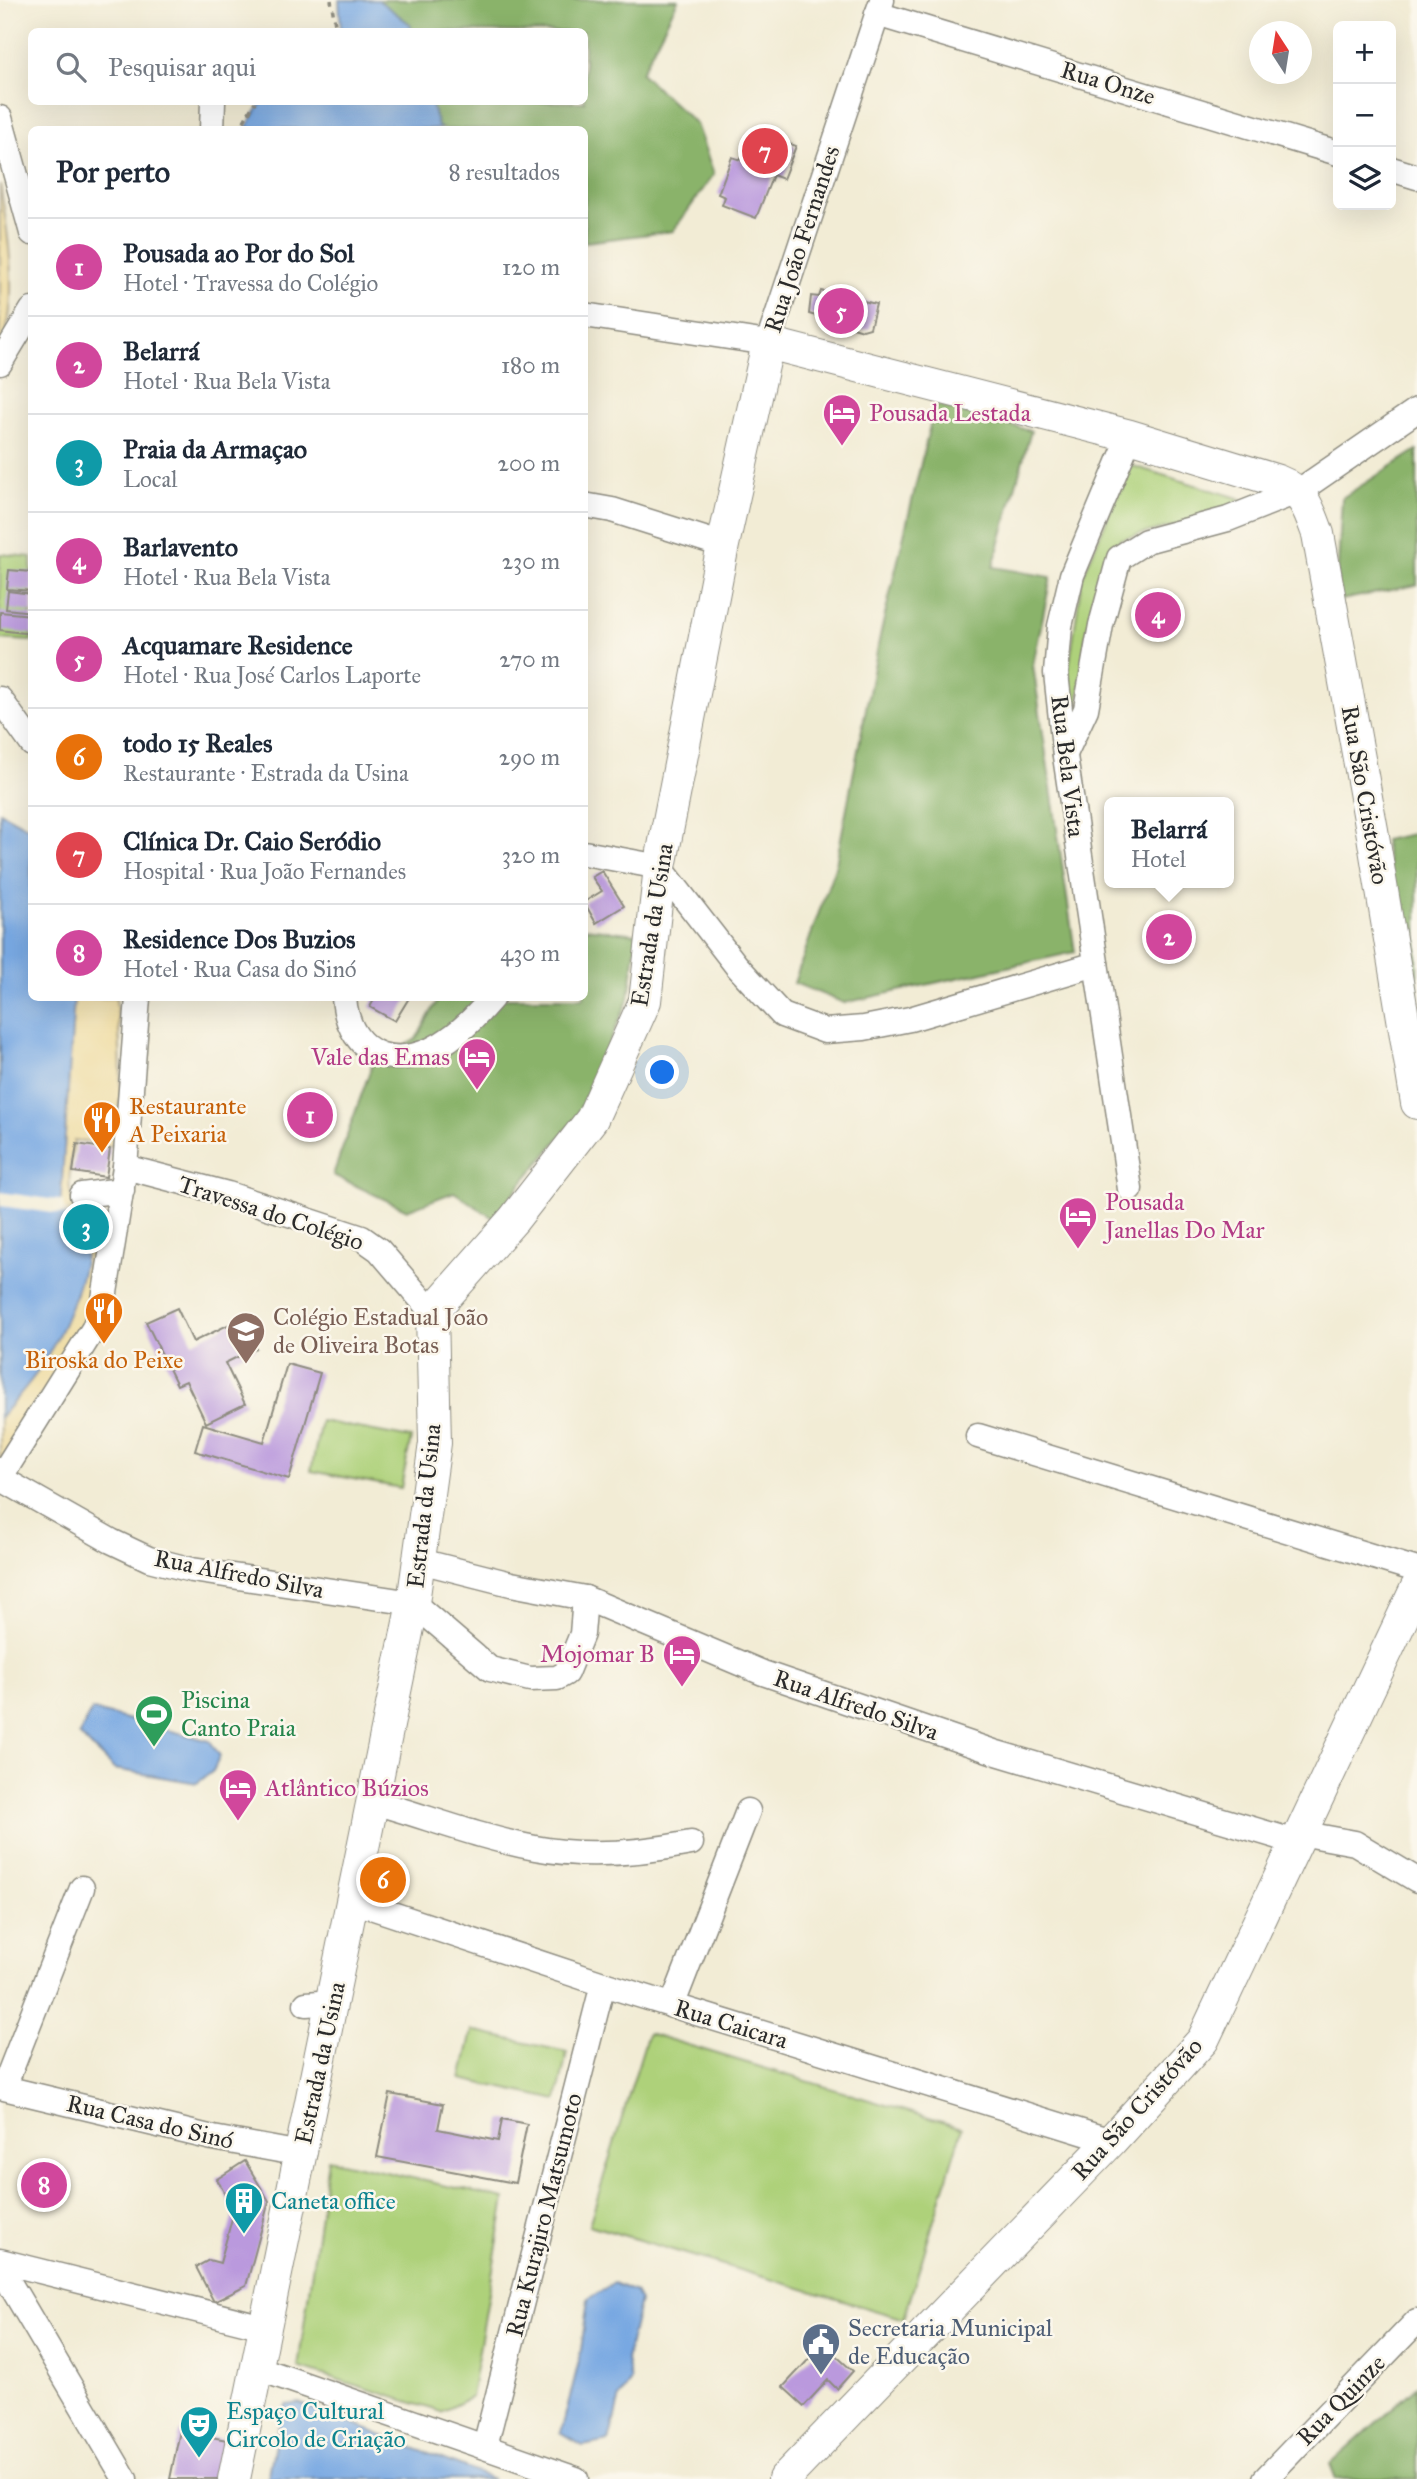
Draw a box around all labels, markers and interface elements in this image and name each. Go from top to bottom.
north arrow [1249,21,1312,84]
map controls [1333,21,1396,210]
button: + [1333,21,1396,84]
search box [28,28,588,105]
icon: search [52,48,90,86]
text: Pesquisar aqui [108,51,256,83]
street label: Rua Onze [1057,54,1159,112]
button: − [1333,84,1396,147]
pin: 7 [742,125,788,177]
street label: Rua João Fernandes [758,142,846,336]
button: layers [1333,147,1396,210]
text: Por perto [56,154,170,190]
text: 8 resultados [448,158,560,186]
text: Pousada ao Por do Sol [123,237,354,269]
text: 1 [74,253,84,281]
text: 120 m [502,253,560,281]
text: Hotel · Travessa do Colégio [123,269,378,297]
pin: 5 [818,285,864,337]
text: Belarrá [123,335,200,367]
text: 2 [73,351,85,379]
text: 180 m [501,351,560,379]
text: Hotel · Rua Bela Vista [123,367,330,395]
hotel icon: Pousada Lestada [821,392,863,447]
place label: Pousada Lestada [869,398,1032,428]
text: Praia da Armaçao [123,433,307,465]
text: 3 [74,449,84,477]
text: 200 m [498,449,560,477]
text: Local [123,465,177,493]
text: Barlavento [123,531,238,563]
text: 4 [73,547,85,575]
text: 230 m [502,547,560,575]
text: Hotel · Rua Bela Vista [123,563,330,591]
pin: 4 [1135,589,1181,641]
text: Acquamare Residence [123,629,353,661]
text: 5 [74,645,84,673]
text: 270 m [499,645,560,673]
text: Hotel · Rua José Carlos Laporte [123,661,421,689]
street label: Rua Bela Vista [1044,693,1092,840]
street label: Rua São Cristóvão [1334,703,1396,887]
text: todo 15 Reales [123,727,272,759]
text: 6 [73,743,85,771]
text: 290 m [499,743,560,771]
text: Restaurante · Estrada da Usina [123,759,409,787]
popup [1104,797,1234,888]
text: Belarrá [1131,813,1207,845]
text: Clínica Dr. Caio Seródio [123,825,381,857]
street label: Estrada da Usina [624,840,680,1009]
text: 7 [73,841,85,869]
text: 320 m [502,841,560,869]
text: Hotel [1131,845,1186,873]
text: Hospital · Rua João Fernandes [123,857,406,885]
pin: 2 [1146,911,1192,963]
text: Residence Dos Buzios [123,923,356,955]
text: 8 [73,939,85,967]
text: 430 m [500,939,560,967]
text: Hotel · Rua Casa do Sinó [123,955,357,983]
hotel icon: Vale das Emas [456,1036,498,1091]
place label: Vale das Emas [310,1042,450,1072]
your location [645,1055,679,1089]
pin: 1 [287,1089,333,1141]
place label: Restaurante A Peixaria [128,1091,246,1149]
restaurant icon: Restaurante A Peixaria [81,1099,123,1154]
street label: Travessa do Colégio [174,1169,368,1257]
place label: Pousada Janellas Do Mar [1102,1187,1265,1245]
hotel icon: Pousada Janellas Do Mar [1057,1195,1099,1250]
pin: 3 [63,1201,109,1253]
restaurant icon: Biroska do Peixe [83,1290,125,1345]
place label: Colégio Estadual João de Oliveira Botas [273,1302,488,1360]
school or university icon: Colégio Estadual João de Oliveira Botas [225,1310,267,1365]
place label: Biroska do Peixe [25,1345,183,1375]
street label: Estrada da Usina [400,1421,448,1590]
street label: Rua Alfredo Silva [152,1543,327,1605]
hotel icon: Mojomar B [661,1633,703,1688]
place label: Mojomar B [540,1639,655,1669]
street label: Rua Alfredo Silva [770,1663,943,1747]
place label: Piscina Canto Praia [181,1685,297,1743]
sports icon: Piscina Canto Praia [133,1693,175,1748]
hotel icon: Atlântico Búzios [217,1767,259,1822]
place label: Atlântico Búzios [264,1773,429,1803]
pin: 6 [360,1854,406,1906]
street label: Estrada da Usina [288,1978,352,2147]
street label: Rua Caicara [671,1993,792,2056]
street label: Rua São Cristóvão [1065,2032,1209,2186]
street label: Rua Casa do Sinó [64,2088,236,2156]
street label: Rua Kurajiro Matsumoto [499,2090,589,2340]
pin: 8 [21,2159,67,2211]
building icon: Caneta office [223,2180,265,2235]
place label: Caneta office [271,2186,396,2216]
place label: Secretaria Municipal de Educação [848,2313,1053,2371]
public building icon: Secretaria Municipal de Educação [800,2321,842,2376]
street label: Rua Quinze [1290,2348,1392,2452]
place label: Espaço Cultural Circolo de Criação [226,2396,406,2454]
theatre icon: Espaço Cultural Circolo de Criação [178,2404,220,2459]

